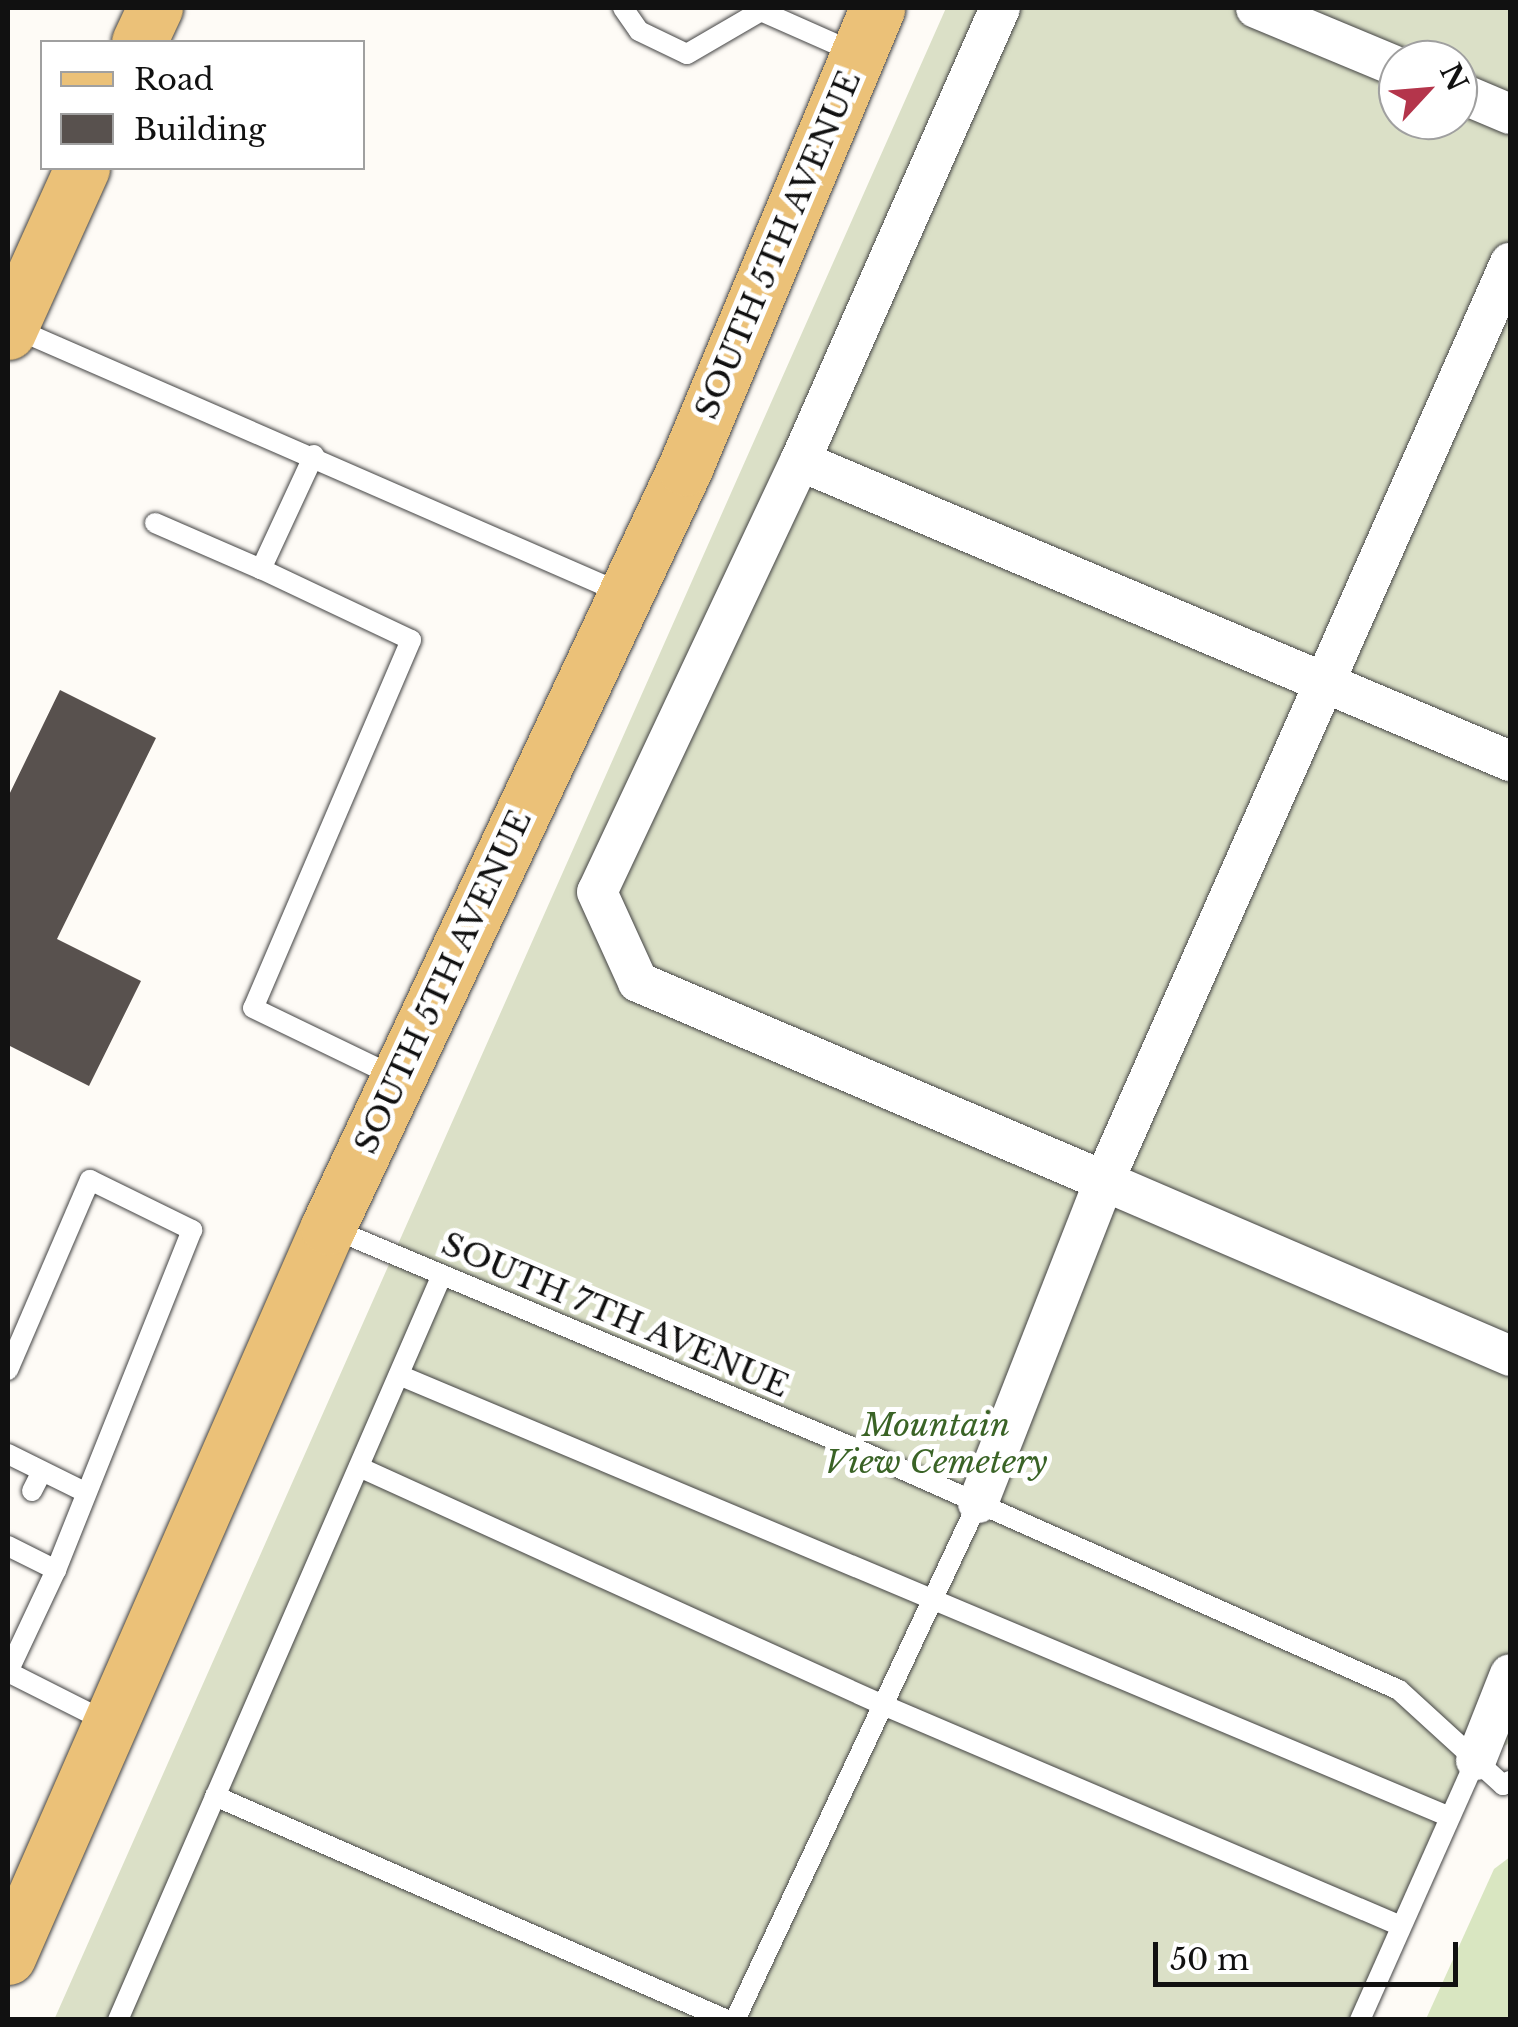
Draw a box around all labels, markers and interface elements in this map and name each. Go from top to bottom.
legend [40,40,365,170]
north arrow [1378,40,1478,140]
text: N [1432,58,1475,97]
text: Road [134,61,214,98]
street label: SOUTH 5TH AVENUE [687,65,869,425]
text: Building [134,111,266,148]
street label: SOUTH 5TH AVENUE [346,804,540,1160]
street label: SOUTH 7TH AVENUE [435,1224,795,1406]
park label: Mountain View Cemetery [824,1407,1048,1482]
scale bar [1158,1922,1463,1984]
text: 50 m [1170,1941,1249,1978]

